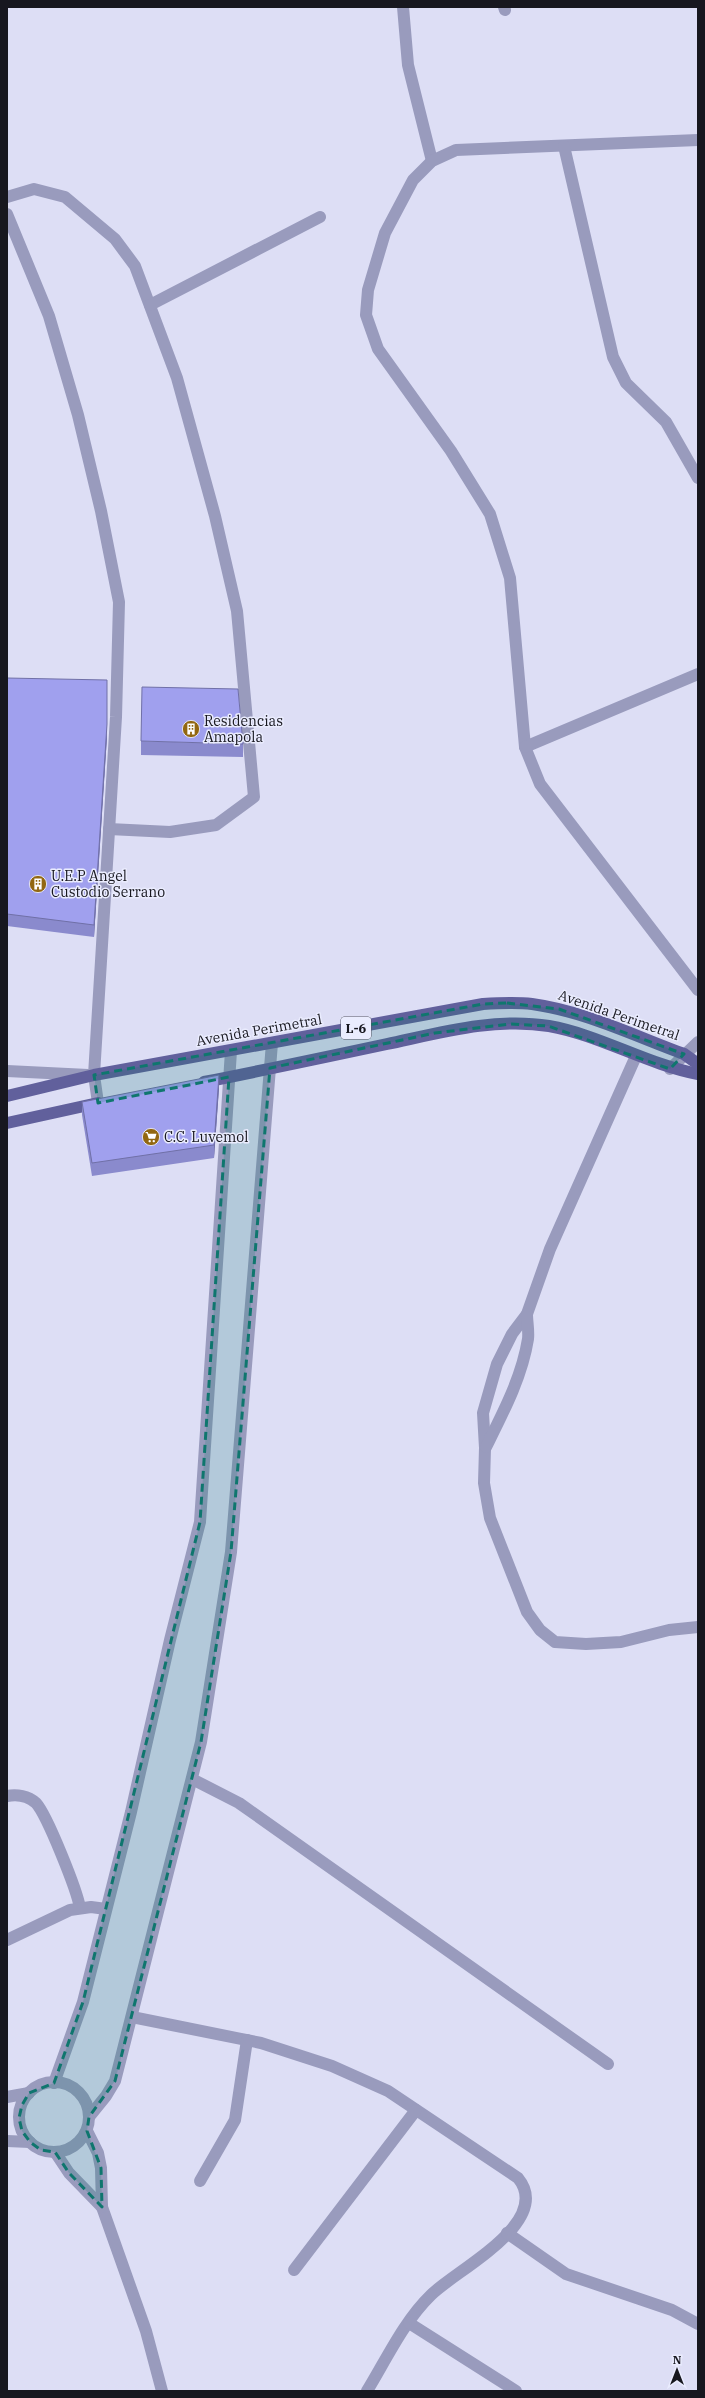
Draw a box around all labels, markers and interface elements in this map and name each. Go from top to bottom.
place label: Residencias Amapola [204,712,283,746]
building icon: Residencias Amapola [181,719,201,739]
place label: U.E.P Angel Custodio Serrano [51,867,165,901]
building icon: U.E.P Angel Custodio Serrano [28,874,48,894]
street label: Avenida Perimetral [556,986,682,1044]
street label: Avenida Perimetral [195,1010,323,1050]
road number: L-6 [341,1017,371,1039]
supermarket icon: C.C. Luvemol [141,1127,161,1147]
place label: C.C. Luvemol [164,1128,248,1146]
north arrow [657,2350,697,2390]
text: N [673,2353,682,2367]

